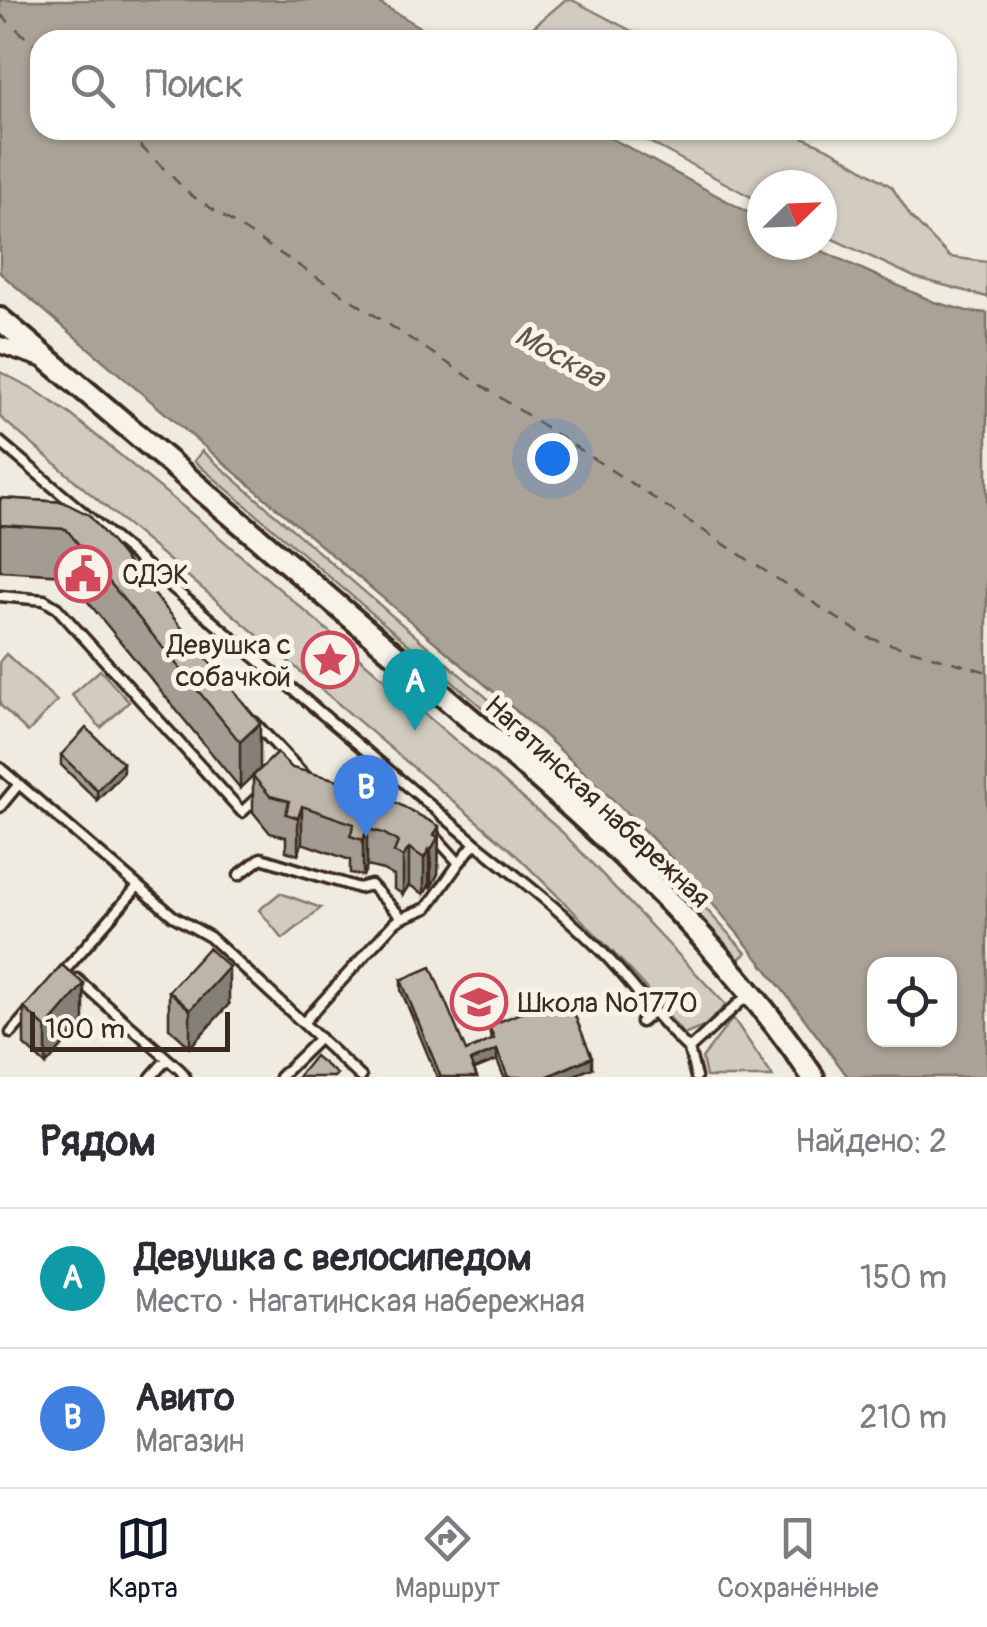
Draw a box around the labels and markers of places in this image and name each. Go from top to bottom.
public building icon: СДЭК [53,544,113,604]
place label: СДЭК [122,558,189,593]
place label: Девушка с собачкой [166,628,291,695]
place icon: Девушка с собачкой [300,630,360,690]
pin: A [382,648,448,731]
pin: B [334,754,398,837]
school or university icon: Школа №1770 [449,972,509,1032]
place label: Школа №1770 [518,986,698,1021]

